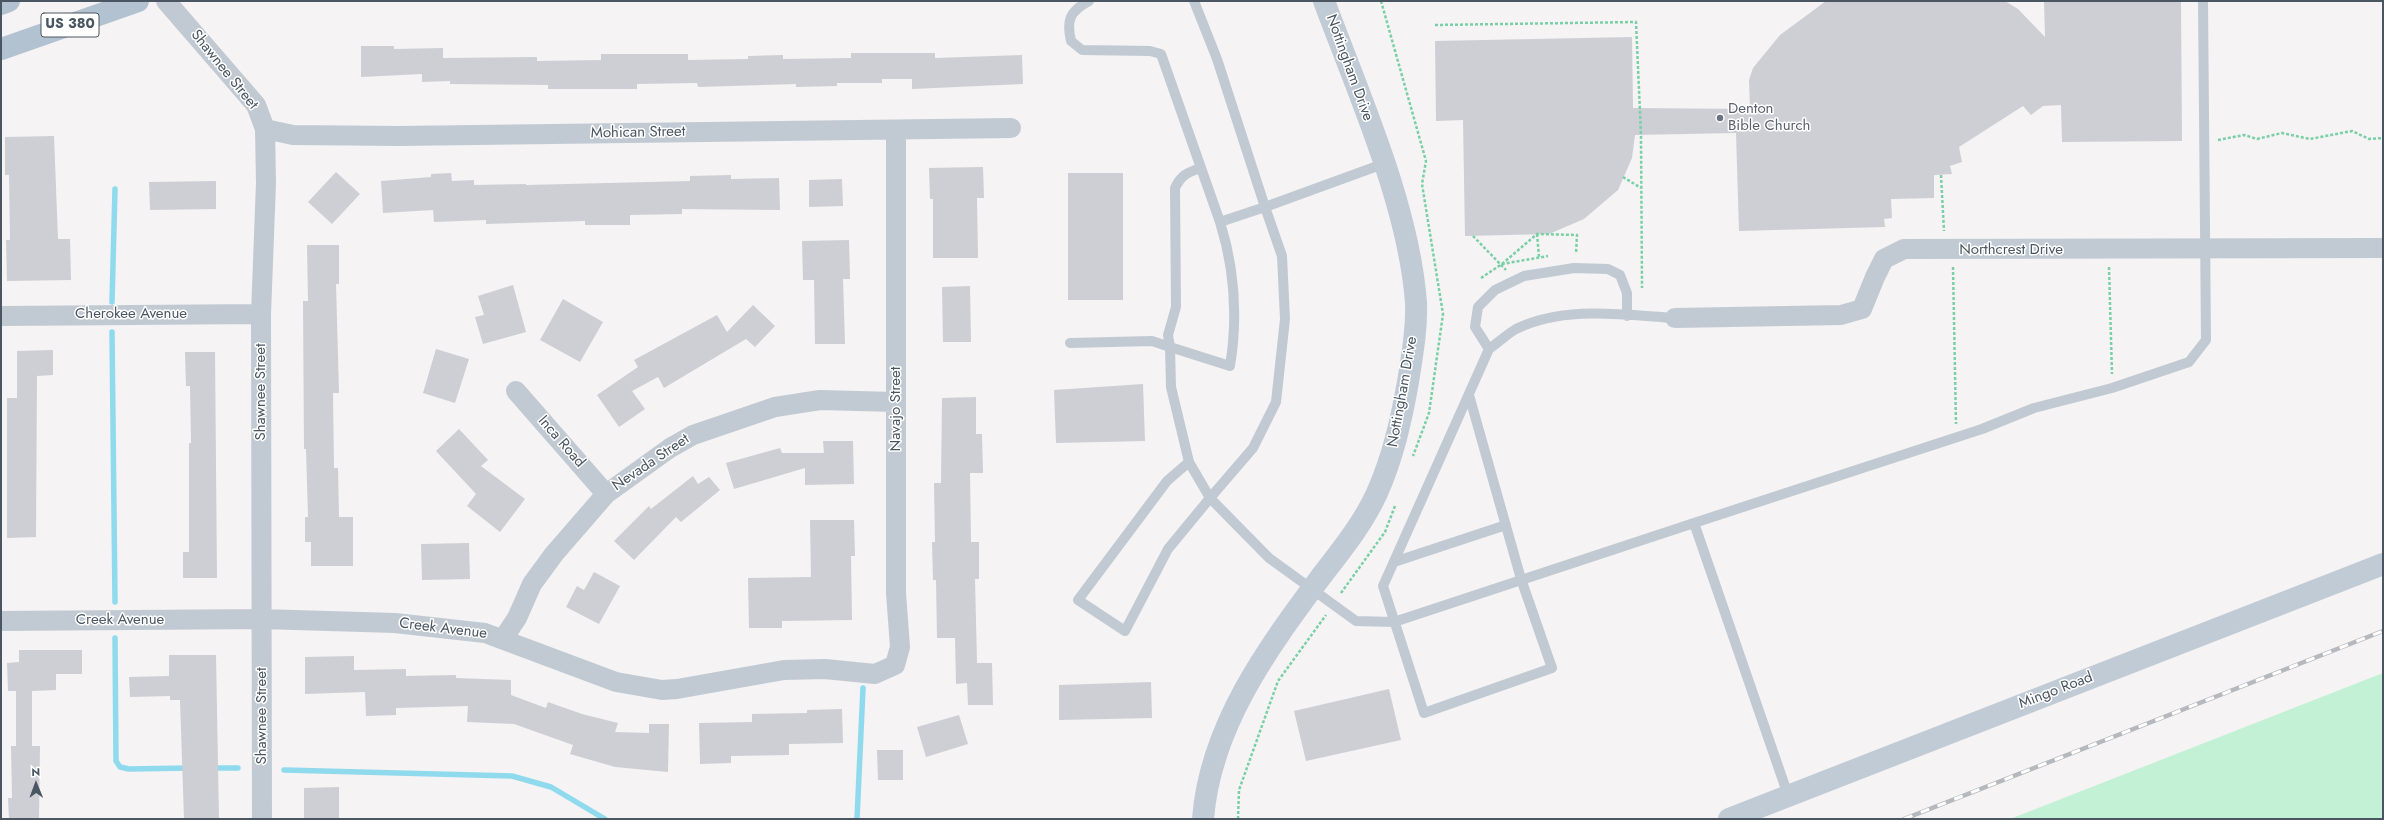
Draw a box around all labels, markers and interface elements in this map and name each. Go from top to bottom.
street label: Nottingham Drive [1321,12,1377,124]
road number: US 380 [41,13,99,37]
street label: Shawnee Street [186,27,262,113]
place label: Denton Bible Church [1728,100,1810,135]
marker: Denton Bible Church [1715,113,1725,123]
street label: Mohican Street [591,123,685,143]
street label: Northcrest Drive [1959,241,2063,259]
street label: Cherokee Avenue [75,305,187,323]
street label: Nottingham Drive [1384,335,1422,449]
street label: Shawnee Street [252,343,270,441]
street label: Navajo Street [887,367,905,451]
street label: Inca Road [534,412,588,472]
street label: Nevada Street [609,431,693,495]
street label: Creek Avenue [76,611,164,629]
street label: Creek Avenue [398,615,488,643]
street label: Shawnee Street [253,667,271,765]
street label: Mingo Road [2017,669,2095,713]
north arrow [16,764,56,804]
text: N [31,764,40,780]

